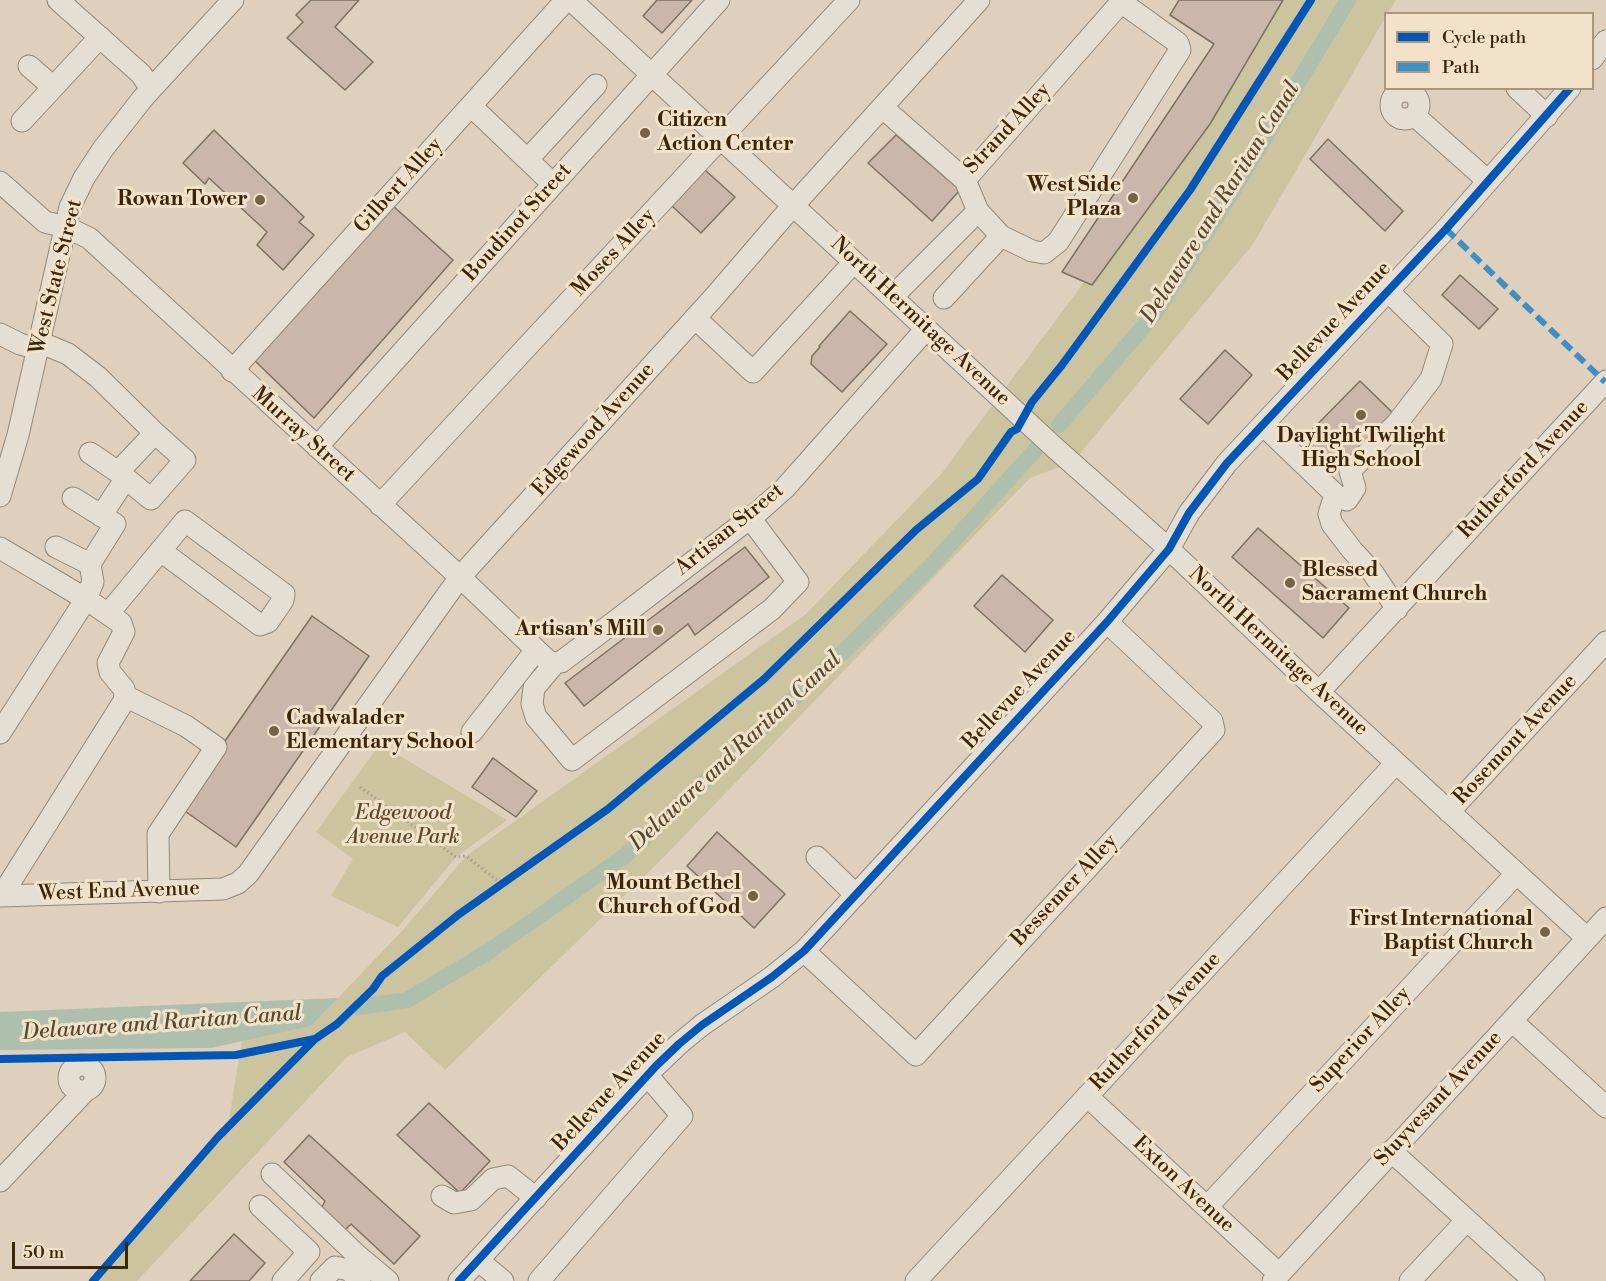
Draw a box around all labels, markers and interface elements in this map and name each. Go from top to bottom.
legend [1384,12,1594,90]
text: Cycle path [1442,26,1526,49]
text: Path [1442,56,1480,79]
water label: Delaware and Raritan Canal [1136,77,1306,329]
street label: Strand Alley [959,78,1057,180]
place label: Citizen Action Center [657,108,794,158]
marker: Citizen Action Center [638,126,652,140]
street label: Gilbert Alley [349,133,449,239]
street label: Boudinot Street [458,159,578,287]
place label: West Side Plaza [1027,173,1121,223]
place label: Rowan Tower [117,187,248,213]
marker: West Side Plaza [1126,191,1140,205]
marker: Rowan Tower [253,193,267,207]
street label: West State Street [26,197,88,357]
street label: Moses Alley [567,204,661,302]
street label: North Hermitage Avenue [825,232,1015,412]
street label: Bellevue Avenue [1273,257,1397,387]
street label: Edgewood Avenue [527,358,661,502]
street label: Murray Street [246,382,360,488]
street label: Rutherford Avenue [1453,396,1595,544]
marker: Daylight Twilight High School [1354,408,1368,422]
place label: Daylight Twilight High School [1277,424,1445,474]
street label: Artisan Street [671,479,789,581]
place label: Blessed Sacrament Church [1302,558,1487,608]
street label: North Hermitage Avenue [1183,562,1373,742]
marker: Blessed Sacrament Church [1283,576,1297,590]
place label: Artisan's Mill [515,617,646,643]
marker: Artisan's Mill [651,623,665,637]
street label: Bellevue Avenue [958,625,1082,755]
water label: Delaware and Raritan Canal [625,647,847,857]
street label: Rosemont Avenue [1449,669,1583,811]
place label: Cadwalader Elementary School [286,706,474,756]
marker: Cadwalader Elementary School [267,724,281,738]
park label: Edgewood Avenue Park [346,801,460,851]
street label: Bessemer Alley [1007,830,1123,952]
place label: Mount Bethel Church of God [598,871,741,921]
street label: West End Avenue [38,877,200,907]
marker: Mount Bethel Church of God [746,889,760,903]
place label: First International Baptist Church [1349,907,1533,957]
marker: First International Baptist Church [1538,925,1552,939]
street label: Rutherford Avenue [1085,948,1227,1096]
street label: Superior Alley [1305,982,1417,1098]
water label: Delaware and Raritan Canal [22,1001,302,1047]
street label: Stuyvesant Avenue [1370,1026,1508,1172]
street label: Bellevue Avenue [548,1027,672,1157]
street label: Exton Avenue [1127,1131,1239,1239]
scale bar [15,1230,130,1268]
text: 50 m [23,1241,64,1264]

